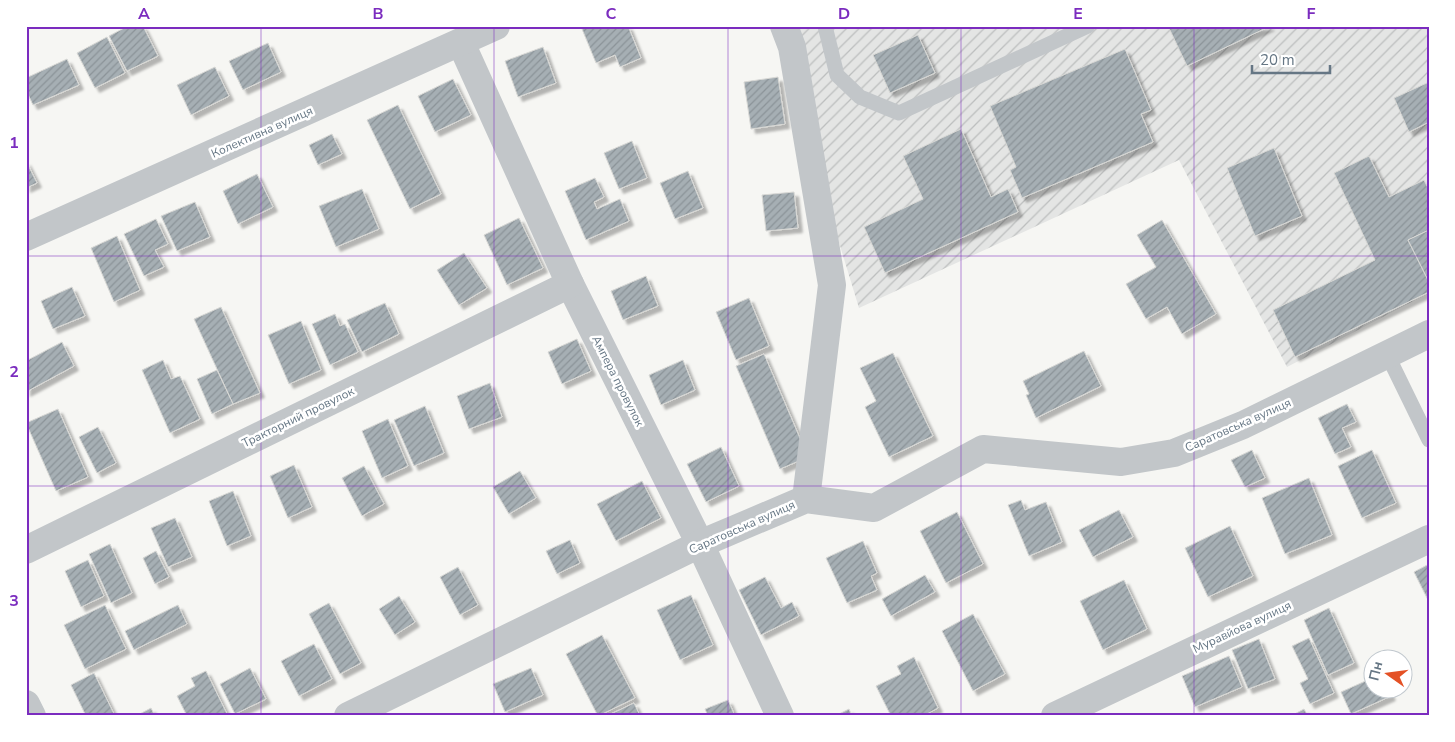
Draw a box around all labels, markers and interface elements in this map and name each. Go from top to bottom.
text: A [138,3,150,25]
text: B [372,3,384,25]
text: C [606,3,617,25]
text: D [838,3,850,25]
text: E [1073,3,1083,25]
text: F [1307,3,1316,25]
scale bar [1252,42,1330,74]
text: 20 m [1260,50,1295,70]
street label: Колективна вулиця [209,102,315,162]
text: 1 [9,132,19,154]
street label: Ампера провулок [588,333,648,430]
text: 2 [9,361,19,383]
street label: Тракторний провулок [239,383,357,451]
street label: Саратовська вулиця [1182,394,1294,456]
street label: Саратовська вулиця [686,496,798,558]
text: 3 [9,590,19,612]
street label: Муравйова вулиця [1190,597,1294,657]
north arrow [1362,650,1412,700]
text: Пн [1364,659,1387,683]

